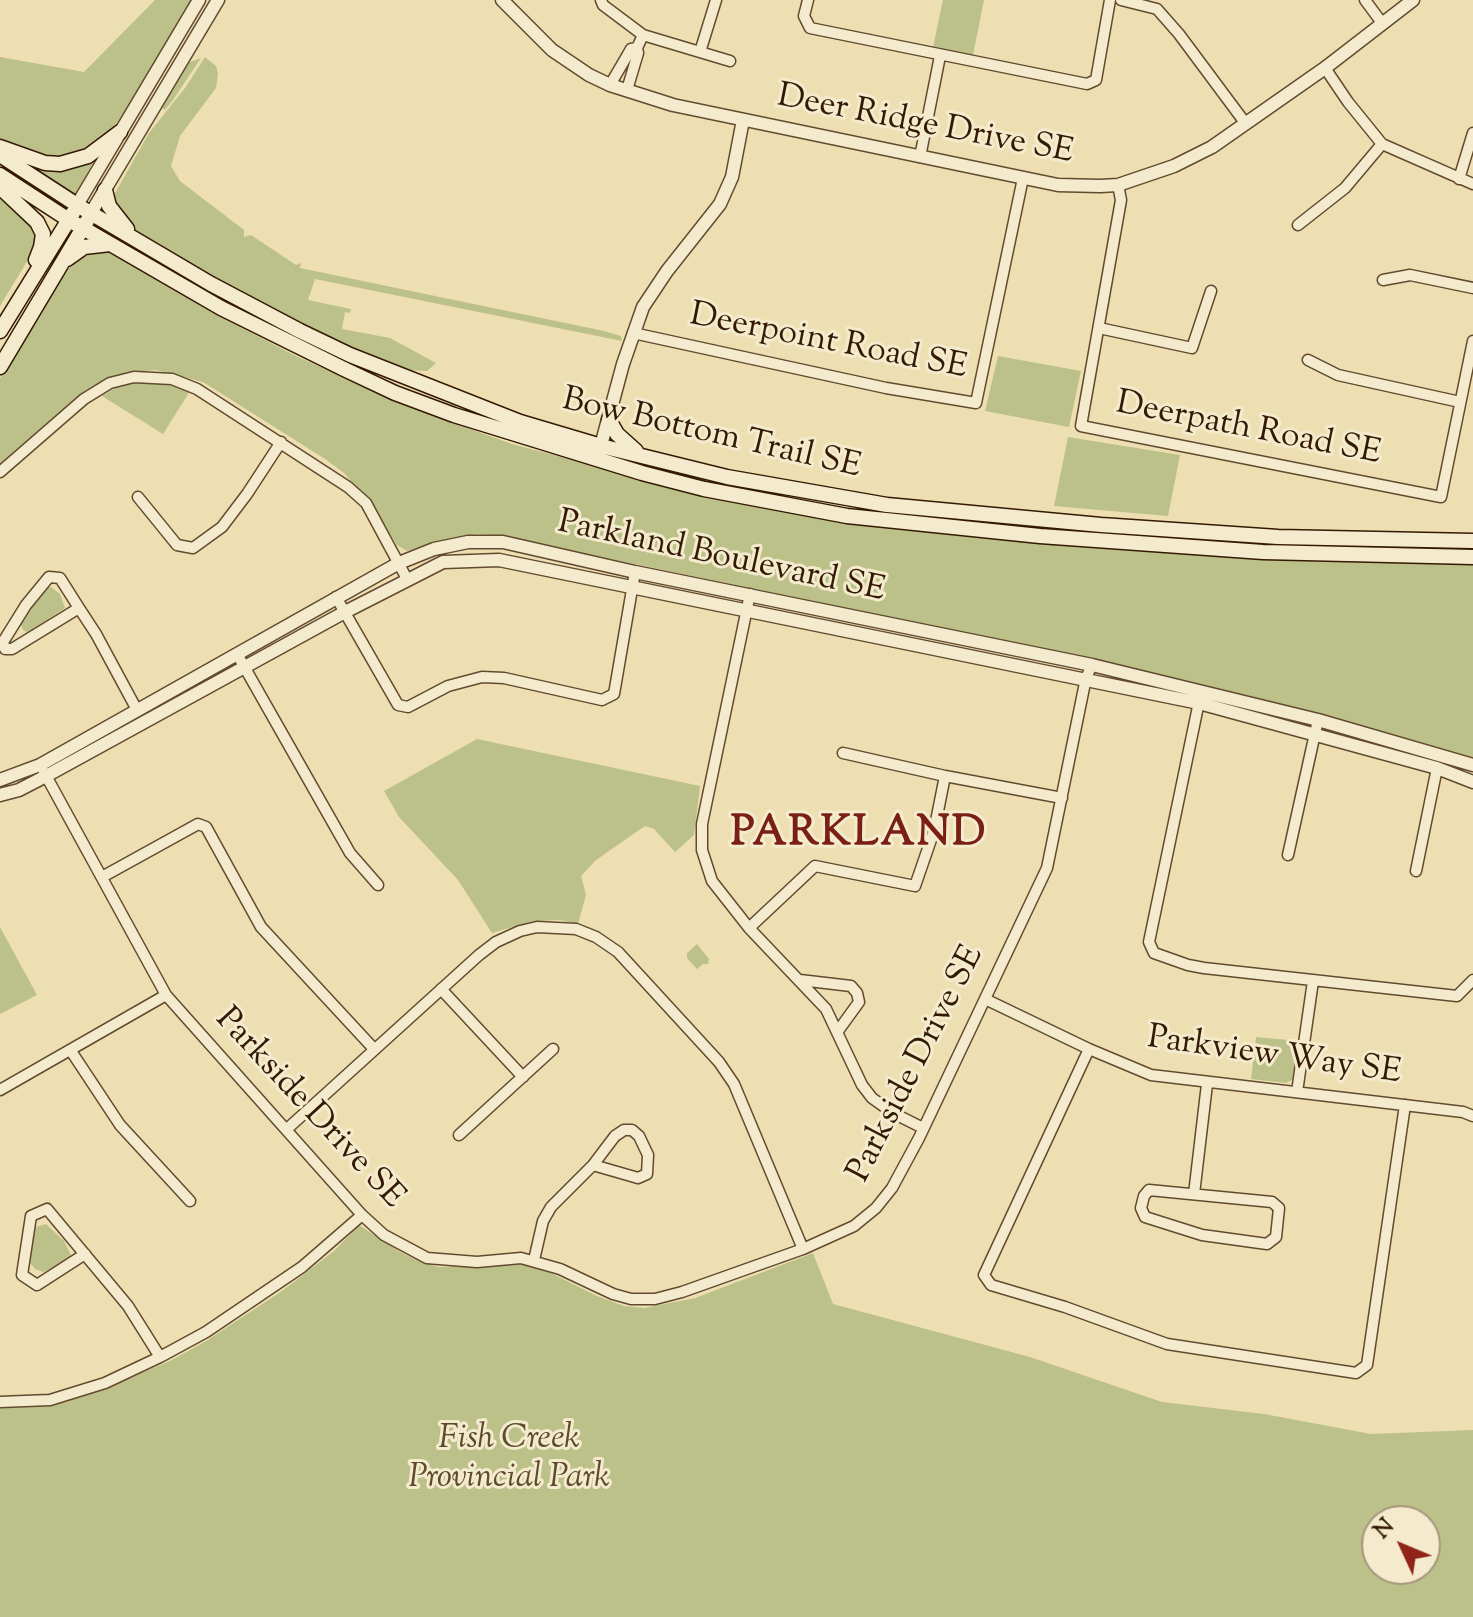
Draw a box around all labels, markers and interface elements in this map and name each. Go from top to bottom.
street label: Deer Ridge Drive SE [774,78,1076,176]
street label: Deerpoint Road SE [686,297,970,391]
street label: Bow Bottom Trail SE [558,382,864,490]
street label: Deerpath Road SE [1112,385,1384,477]
street label: Parkland Boulevard SE [554,504,888,614]
district label: PARKLAND [731,812,987,862]
street label: Parkside Drive SE [841,940,995,1190]
street label: Parkside Drive SE [205,1001,411,1219]
street label: Parkview Way SE [1145,1020,1403,1096]
park label: Fish Creek Provincial Park [408,1421,610,1500]
north arrow [1361,1505,1441,1585]
text: N [1368,1512,1403,1547]

